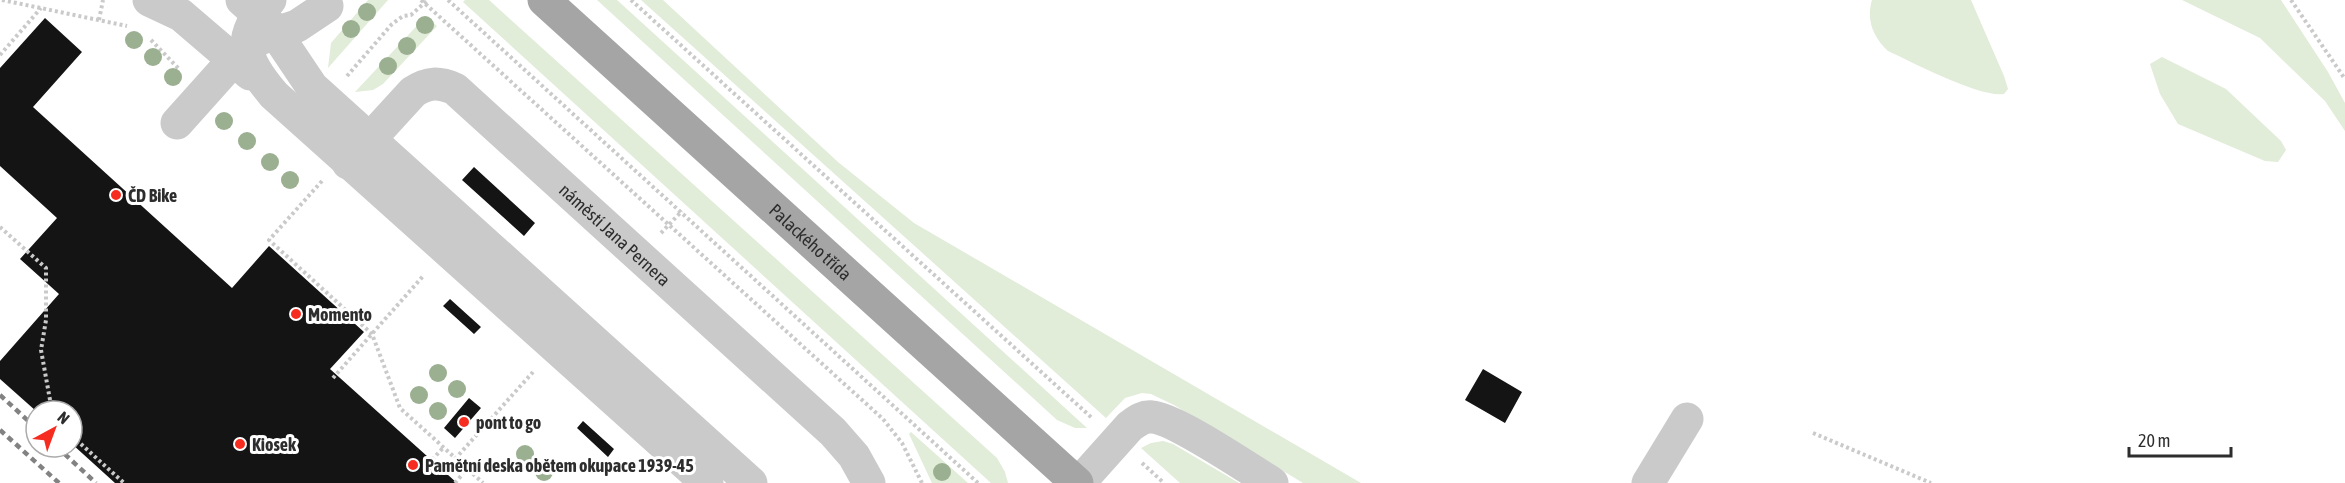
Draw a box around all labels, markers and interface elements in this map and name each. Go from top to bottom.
street label: náměstí Jana Pernera [555,179,675,290]
place label: ČD Bike [128,185,177,206]
marker: ČD Bike [109,188,123,202]
street label: Palackého třída [765,199,856,284]
place label: Momento [308,304,372,325]
marker: Momento [289,307,303,321]
north arrow [24,399,84,459]
text: N [54,408,73,428]
place label: pont to go [476,412,541,433]
marker: pont to go [457,415,471,429]
scale bar [2129,420,2231,458]
text: 20 m [2138,430,2170,451]
place label: Kiosek [252,434,297,455]
marker: Kiosek [233,437,247,451]
place label: Pamětní deska obětem okupace 1939-45 [425,455,694,476]
marker: Pamětní deska obětem okupace 1939-45 [406,458,420,472]

